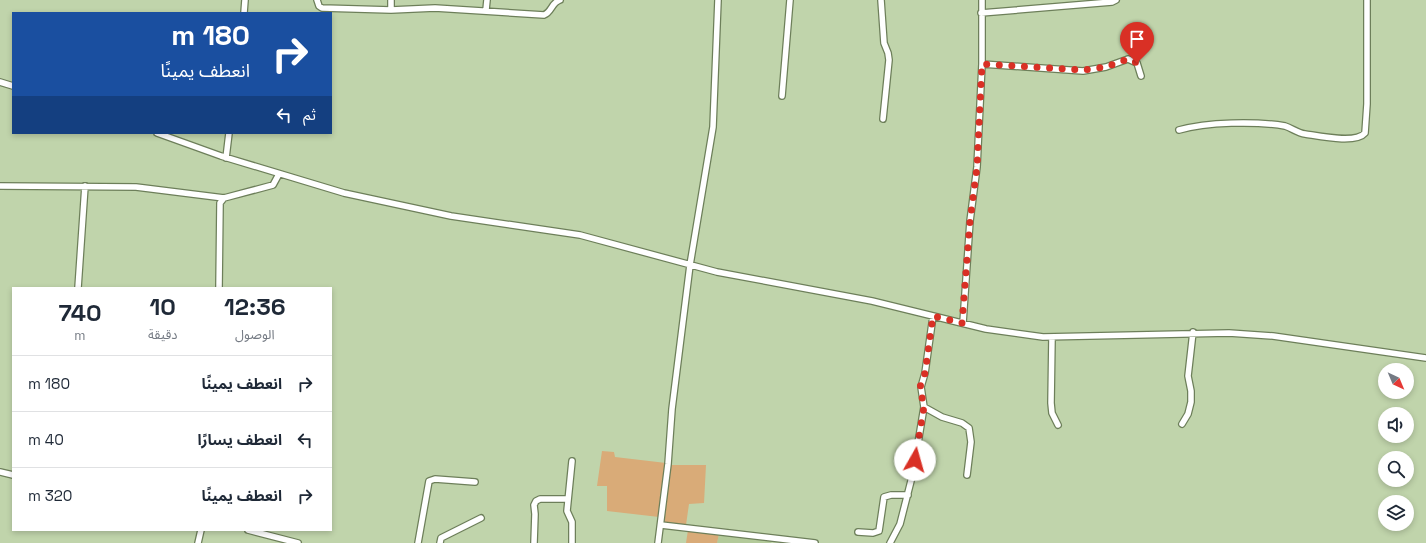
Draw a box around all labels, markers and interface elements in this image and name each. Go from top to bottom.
text: 180 m [171,17,250,53]
pin [1120,22,1154,63]
icon: right [264,28,316,80]
icon: arrive [1126,28,1148,50]
text: انعطف يمينًا [160,59,250,82]
icon: left [273,104,295,126]
text: ثم [303,105,316,124]
text: 10 [149,291,176,322]
text: 12:36 [224,291,286,322]
text: 740 [58,297,101,328]
text: دقيقة [148,326,178,343]
text: الوصول [235,326,275,343]
text: m [74,327,86,344]
north arrow [1378,363,1414,399]
map controls [1378,363,1414,531]
icon: right [294,373,316,395]
text: 180 m [28,374,70,393]
text: انعطف يمينًا [201,374,282,393]
button: sound [1378,407,1414,443]
icon: left [294,429,316,451]
text: 40 m [28,430,64,449]
text: انعطف يسارًا [198,430,282,449]
position arrow [894,439,936,481]
button: search [1378,451,1414,487]
icon: right [294,485,316,507]
text: 320 m [28,486,73,505]
text: انعطف يمينًا [201,486,282,505]
button: layers [1378,495,1414,531]

